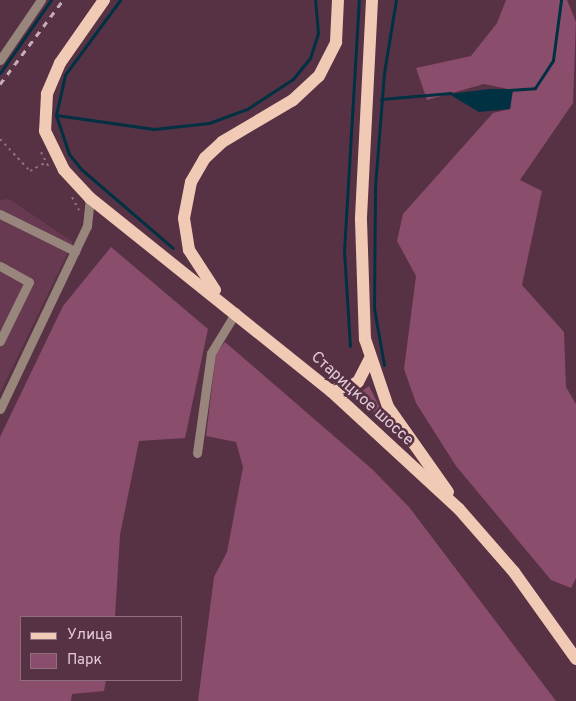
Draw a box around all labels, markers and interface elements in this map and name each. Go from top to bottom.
street label: Старицкое шоссе [307,348,417,450]
legend [20,616,182,681]
text: Улица [67,626,112,645]
text: Парк [67,651,102,670]

